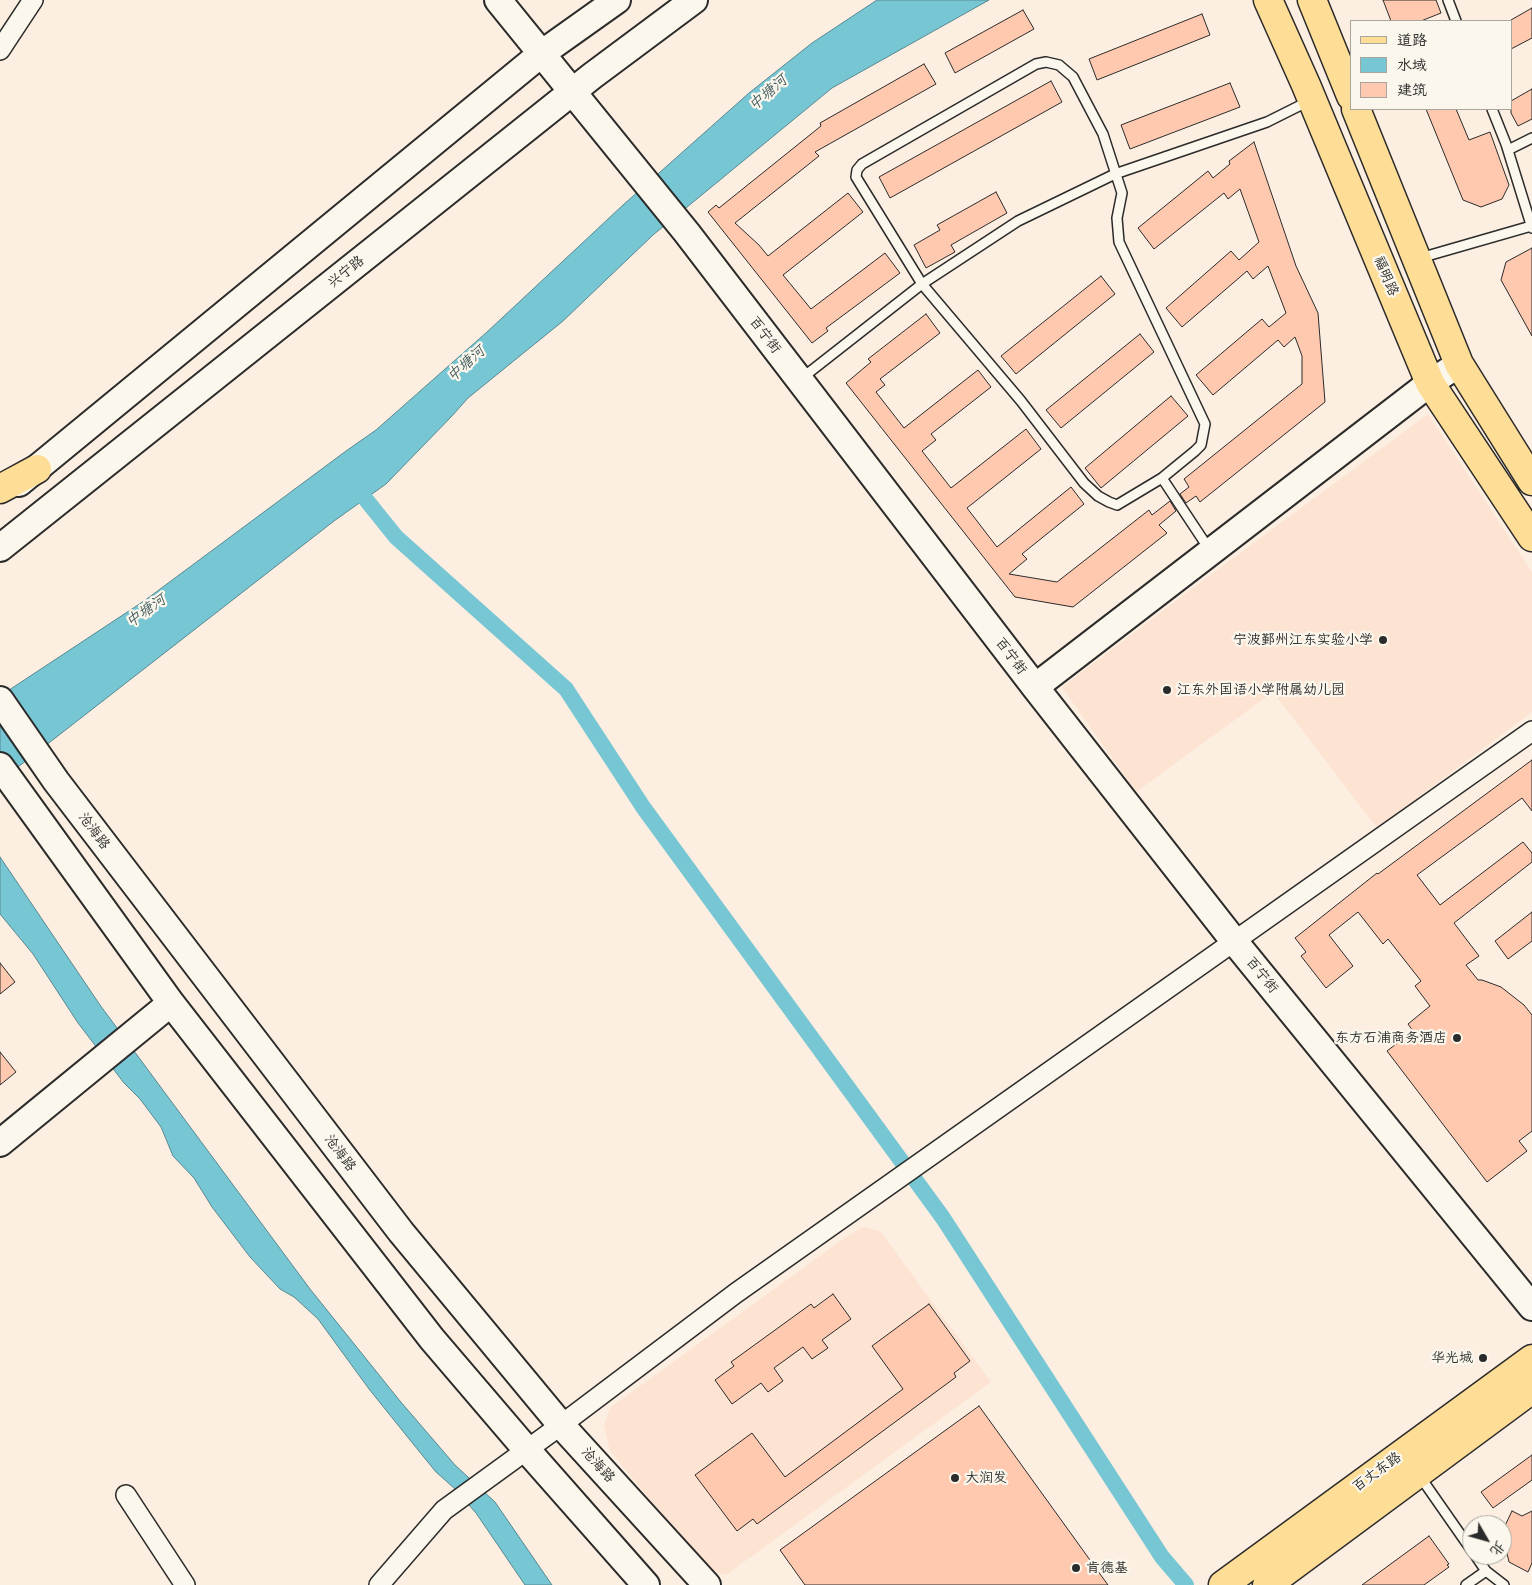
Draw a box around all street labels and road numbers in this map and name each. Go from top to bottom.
street label: 兴宁路 [324,252,368,292]
street label: 福明路 [1370,253,1402,299]
street label: 百宁街 [746,313,784,357]
street label: 百宁街 [992,634,1030,678]
street label: 沧海路 [75,809,113,853]
street label: 百宁街 [1242,953,1282,997]
street label: 沧海路 [321,1131,359,1175]
street label: 沧海路 [578,1444,618,1486]
street label: 百丈东路 [1349,1449,1405,1495]

